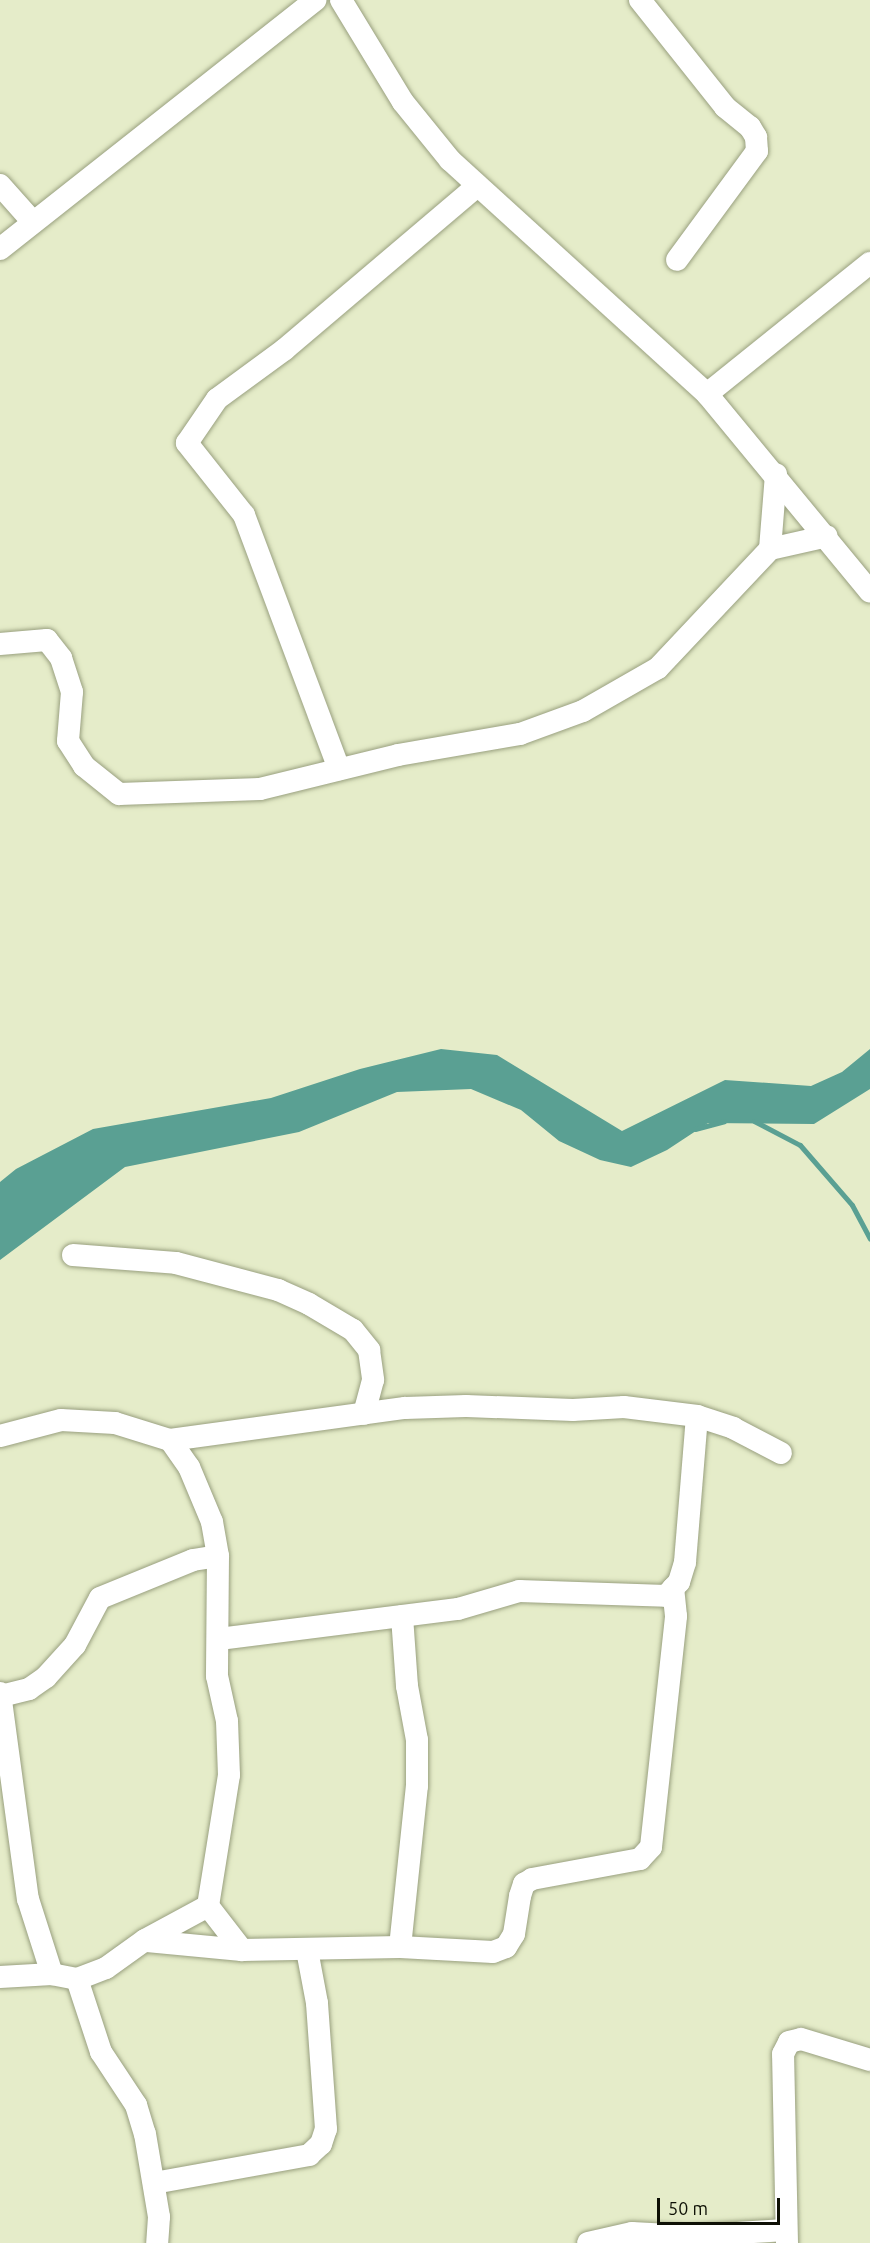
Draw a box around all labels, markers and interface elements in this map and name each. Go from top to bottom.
scale bar [660,2186,783,2224]
text: 50 m [668,2198,708,2218]

